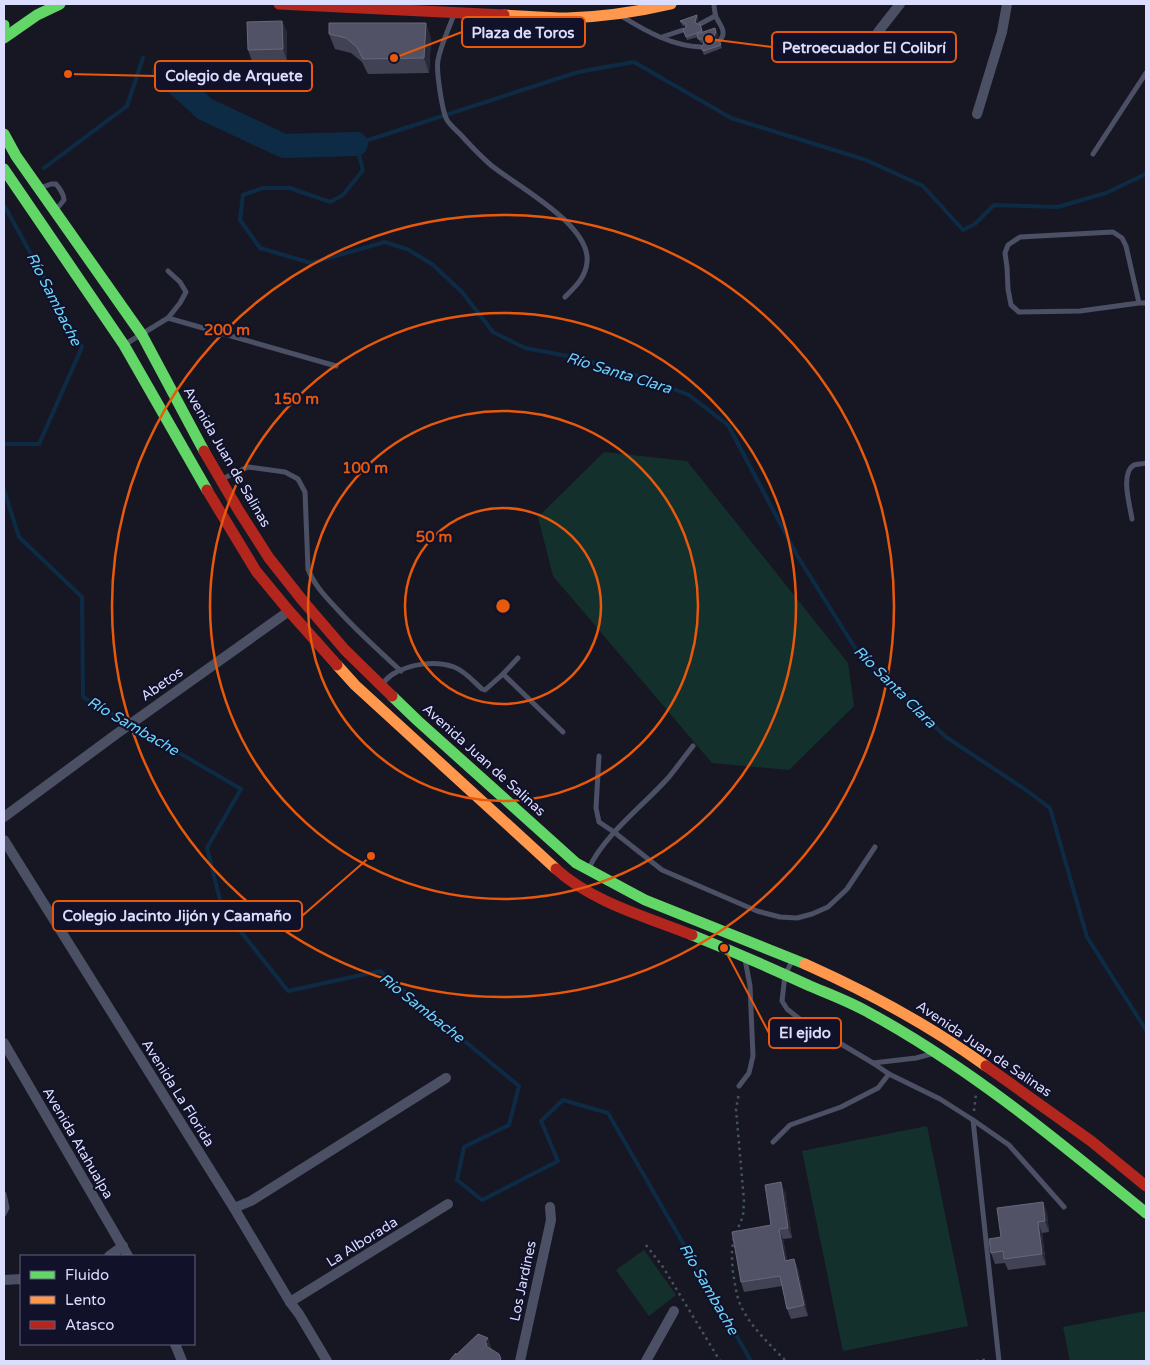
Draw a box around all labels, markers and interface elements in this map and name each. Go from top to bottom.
callout: Plaza de Toros [462,17,585,47]
text: Plaza de Toros [472,24,574,42]
callout: Petroecuador El Colibrí [772,32,956,62]
text: Petroecuador El Colibrí [782,39,946,57]
callout: Colegio de Arquete [155,61,312,91]
text: Colegio de Arquete [165,67,303,86]
water label: Río Sambache [23,249,86,350]
text: 200 m [204,321,250,339]
water label: Río Santa Clara [564,348,674,398]
street label: Avenida Juan de Salinas [180,384,274,531]
text: 150 m [273,390,319,408]
text: 100 m [342,459,388,477]
text: 50 m [416,528,452,546]
centre of rings [494,597,512,615]
water label: Río Santa Clara [850,642,940,732]
street label: Abetos [138,663,187,705]
water label: Río Sambache [84,693,183,760]
street label: Avenida Juan de Salinas [419,700,549,820]
callout: Colegio Jacinto Jijón y Caamaño [53,901,302,931]
text: Colegio Jacinto Jijón y Caamaño [63,907,291,926]
water label: Río Sambache [376,969,469,1048]
street label: Avenida Juan de Salinas [913,997,1055,1101]
callout: El ejido [769,1018,841,1048]
text: El ejido [779,1024,831,1043]
street label: Avenida La Florida [138,1036,218,1150]
street label: Avenida Atahualpa [39,1084,117,1202]
street label: La Alborada [323,1213,401,1271]
street label: Los Jardines [506,1239,540,1323]
water label: Río Sambache [676,1240,743,1339]
legend [20,1255,195,1345]
text: Fluido [65,1266,109,1284]
text: Lento [65,1291,106,1309]
text: Atasco [65,1316,114,1334]

